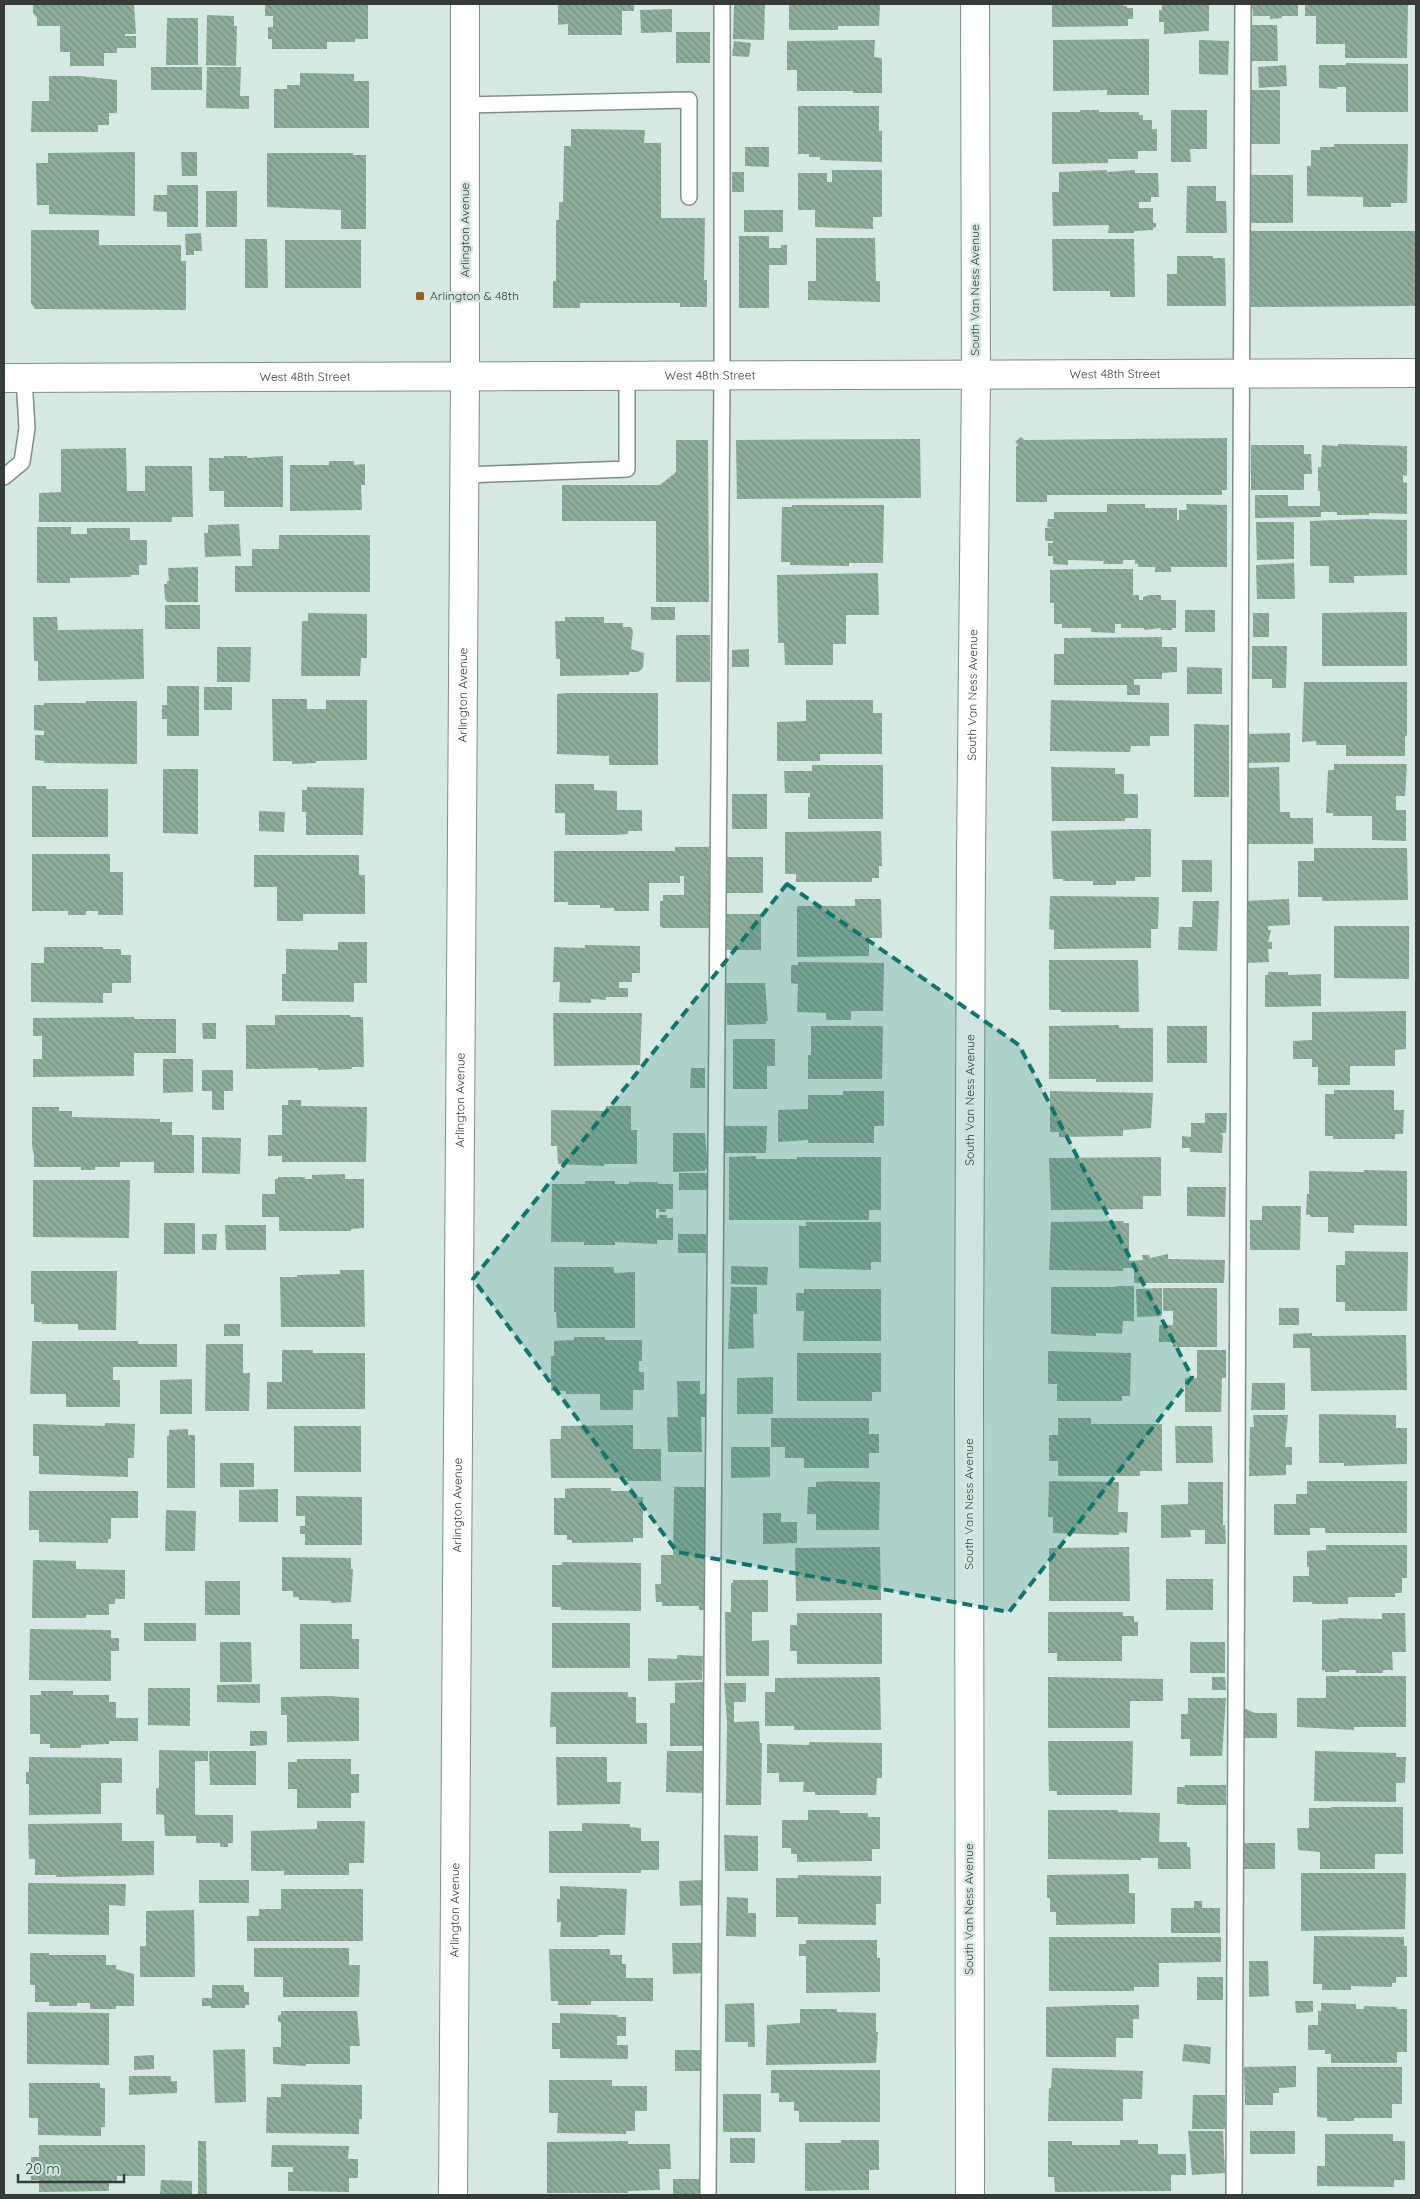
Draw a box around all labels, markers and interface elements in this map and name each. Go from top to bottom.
street label: Arlington Avenue [457,182,472,277]
street label: South Van Ness Avenue [967,224,982,356]
place label: Arlington & 48th [430,288,519,303]
marker: Arlington & 48th [414,290,426,302]
street label: West 48th Street [1069,366,1161,381]
street label: West 48th Street [664,367,756,383]
street label: West 48th Street [259,369,351,384]
street label: South Van Ness Avenue [964,629,980,761]
street label: Arlington Avenue [455,647,470,742]
street label: South Van Ness Avenue [962,1034,977,1166]
street label: Arlington Avenue [452,1052,468,1147]
street label: South Van Ness Avenue [961,1438,976,1570]
street label: Arlington Avenue [449,1457,465,1552]
street label: South Van Ness Avenue [961,1843,976,1975]
street label: Arlington Avenue [447,1862,462,1957]
scale bar [18,2152,124,2184]
text: 20 m [25,2159,60,2178]

